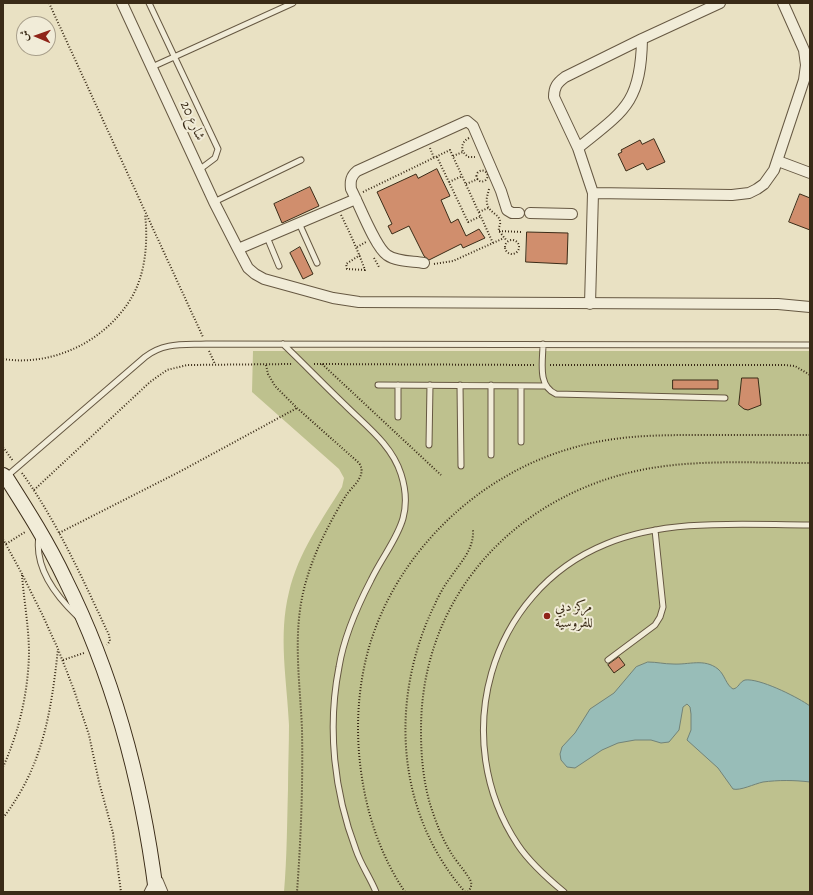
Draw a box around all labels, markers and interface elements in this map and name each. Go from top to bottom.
north arrow [16,16,56,56]
text: ش [17,30,32,41]
street label: شارع 20 [176,99,208,143]
place label: مركز دبي للفروسية [555,600,593,632]
marker: مركز دبي للفروسية [542,611,552,621]

